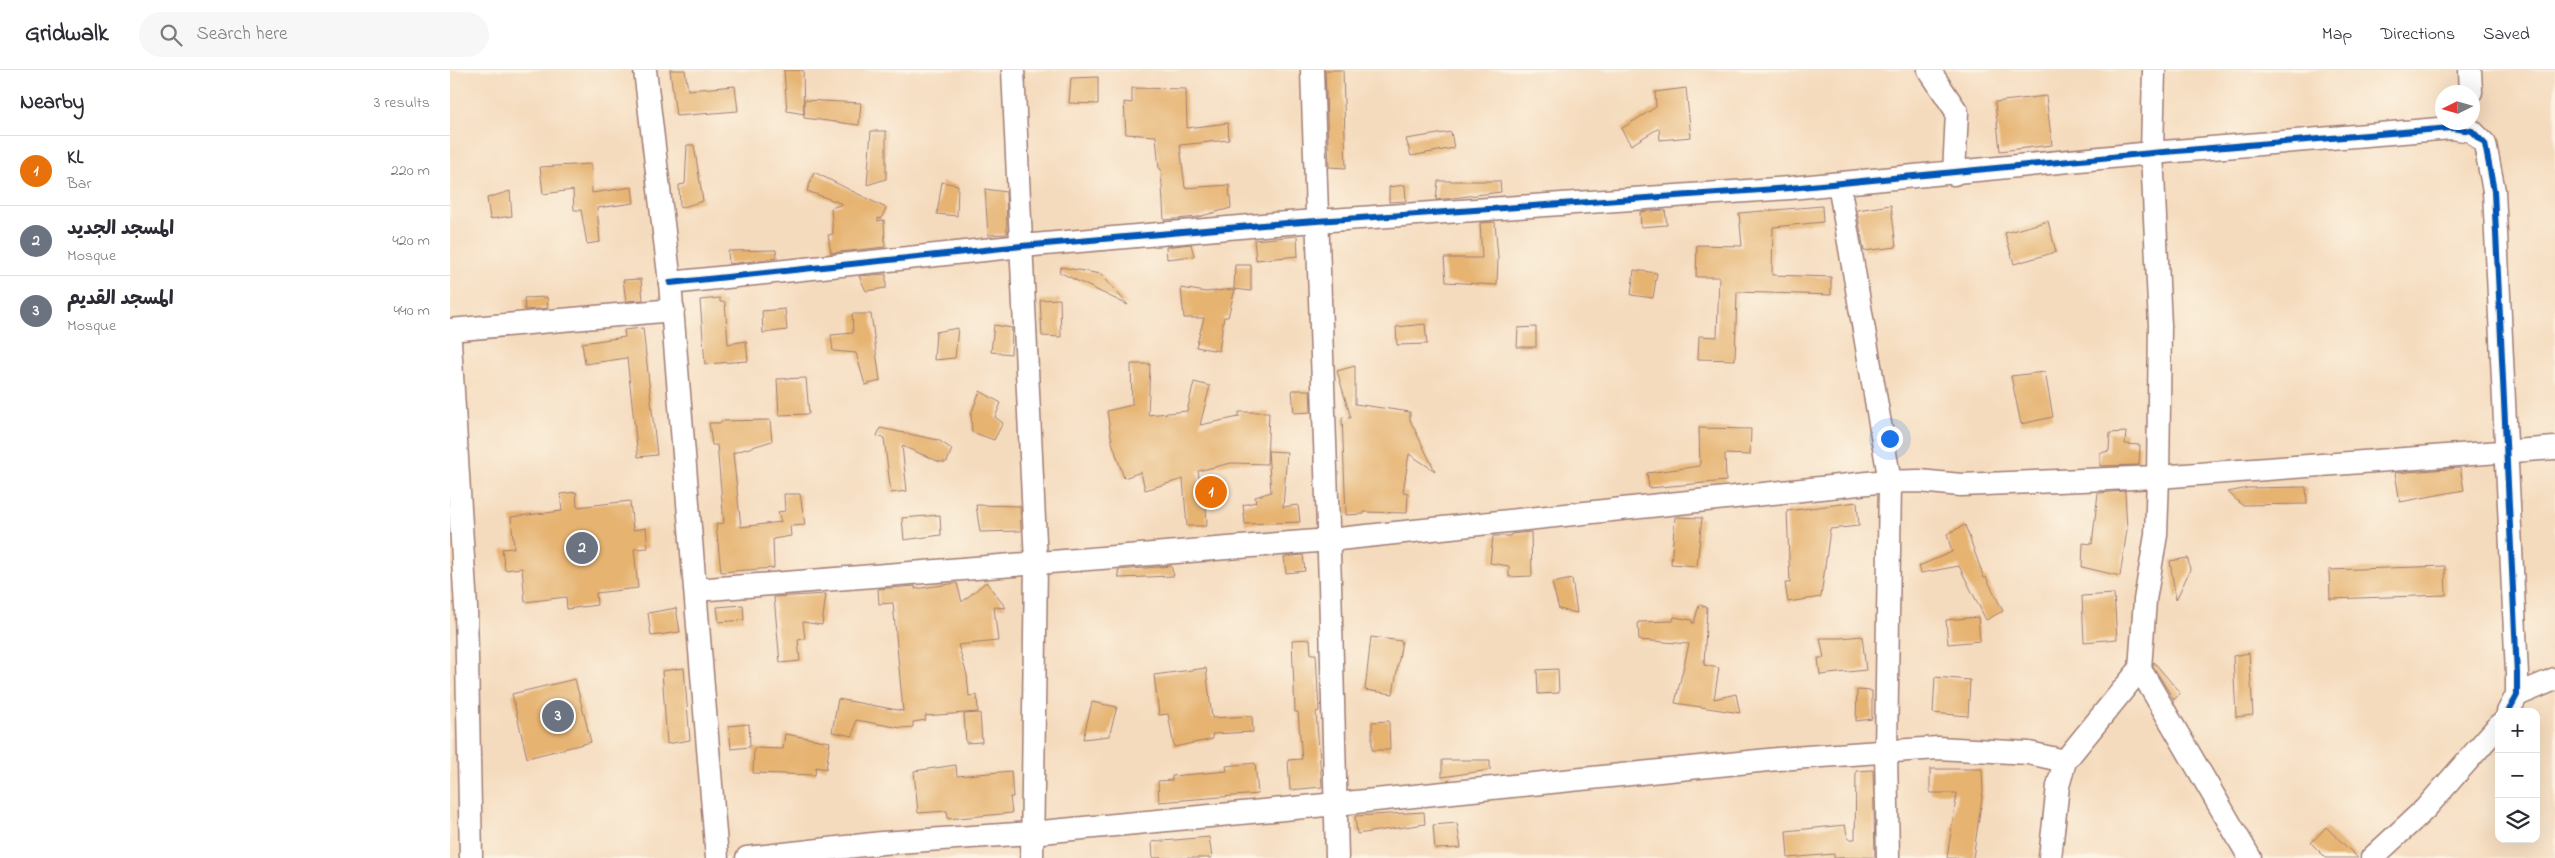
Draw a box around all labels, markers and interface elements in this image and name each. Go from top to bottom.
search box [139,12,489,57]
text: Gridwalk [25,17,109,52]
icon: search [157,21,185,49]
text: Search here [197,21,288,48]
text: Map [2322,22,2352,48]
text: Directions [2380,22,2455,48]
text: Saved [2483,22,2530,48]
north arrow [2435,85,2480,130]
text: Nearby [20,88,84,118]
text: 3 results [374,91,430,115]
text: KL [67,145,83,172]
text: 1 [33,159,39,183]
text: 220 m [391,159,430,183]
text: Bar [67,172,91,196]
text: المسجد الجديد [67,216,174,243]
text: 2 [32,229,40,253]
text: 420 m [392,229,430,253]
text: Mosque [67,244,116,268]
text: المسجد القديم [67,286,174,313]
text: 3 [33,299,39,323]
text: 440 m [393,299,430,323]
text: Mosque [67,314,116,338]
your location [1877,426,1903,452]
pin: 1 [1195,473,1227,511]
pin: 2 [566,529,598,567]
pin: 3 [542,697,574,735]
map controls [2495,708,2540,843]
button: + [2495,708,2540,753]
button: − [2495,753,2540,798]
button: layers [2495,798,2540,843]

